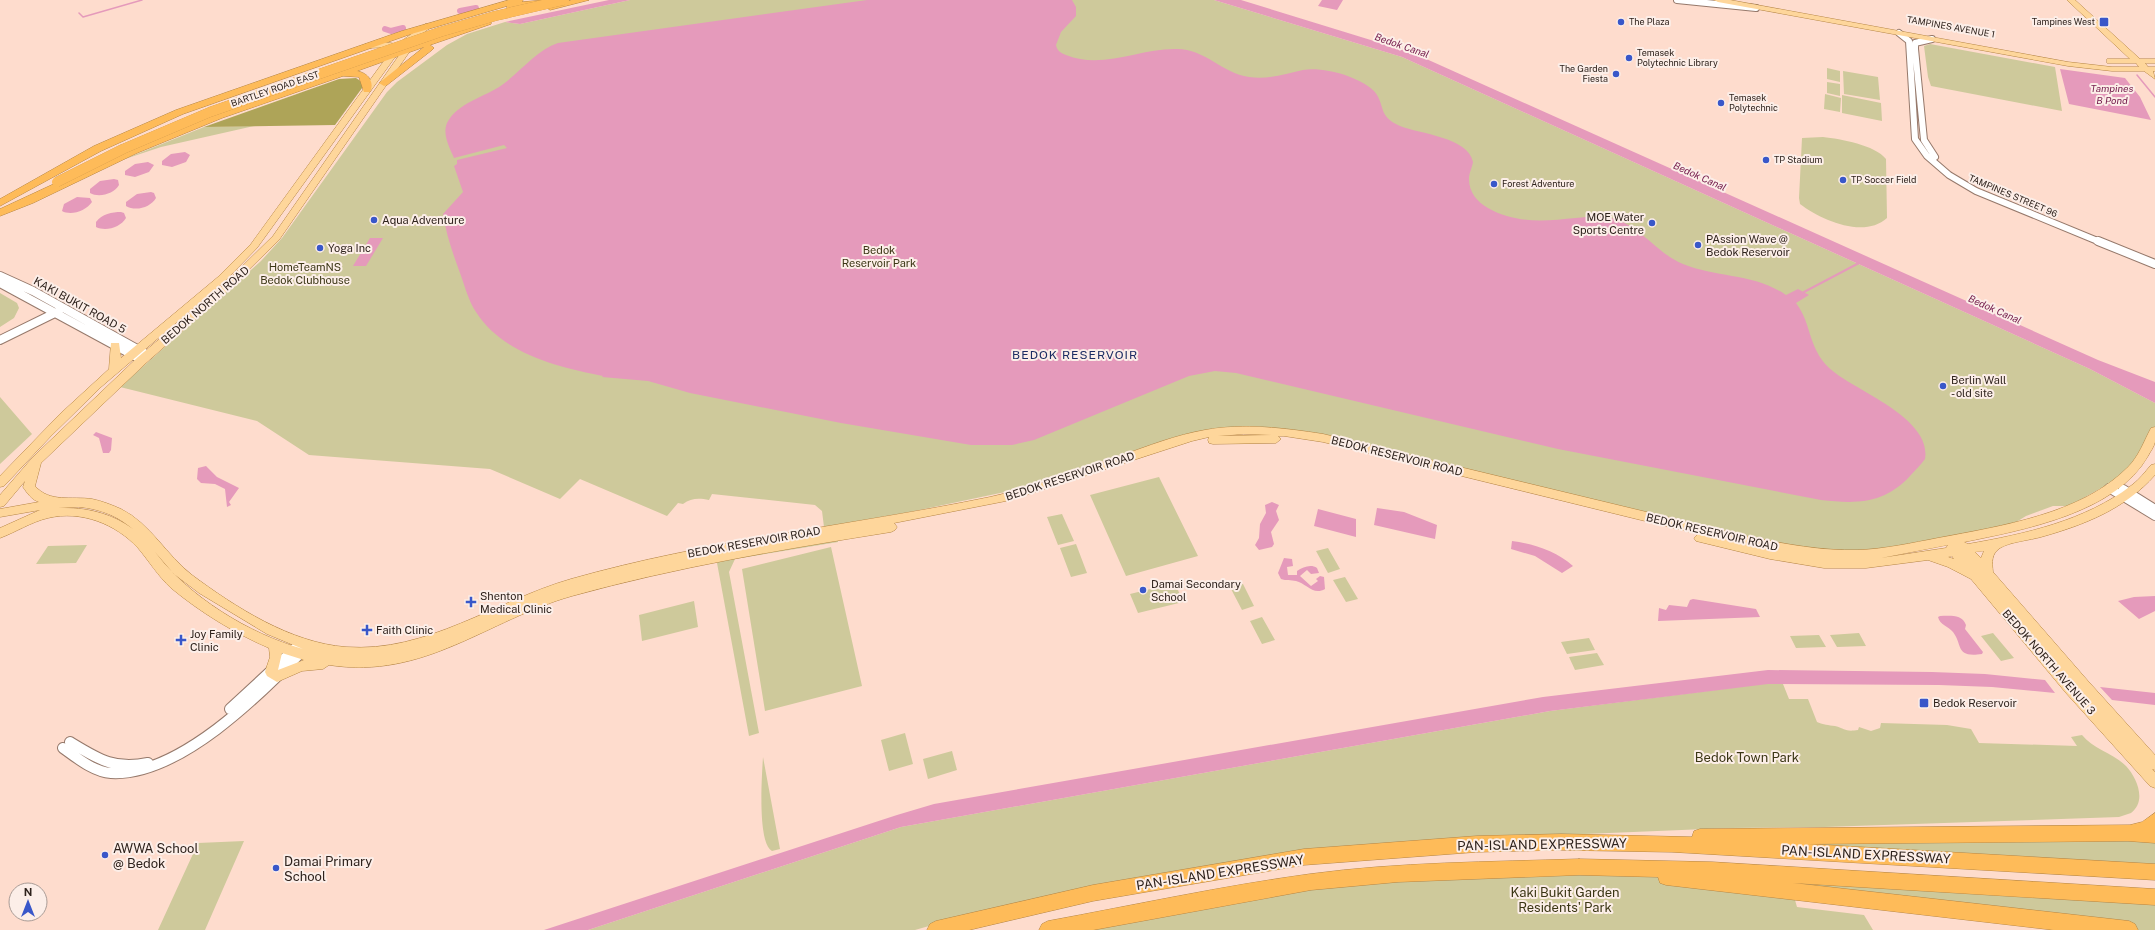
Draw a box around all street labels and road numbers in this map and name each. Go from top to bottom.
street label: TAMPINES AVENUE 1 [1906,13,1996,40]
street label: BARTLEY ROAD EAST [229,68,321,109]
street label: TAMPINES STREET 96 [1967,172,2060,219]
street label: BEDOK NORTH ROAD [159,263,251,346]
street label: KAKI BUKIT ROAD 5 [32,275,128,335]
street label: BEDOK RESERVOIR ROAD [1330,434,1464,478]
street label: BEDOK RESERVOIR ROAD [1004,449,1136,503]
street label: BEDOK RESERVOIR ROAD [1645,511,1779,553]
street label: BEDOK RESERVOIR ROAD [687,524,822,560]
street label: BEDOK NORTH AVENUE 3 [2000,607,2098,717]
street label: PAN-ISLAND EXPRESSWAY [1457,836,1627,853]
street label: PAN-ISLAND EXPRESSWAY [1781,843,1951,866]
street label: PAN-ISLAND EXPRESSWAY [1135,852,1305,893]

